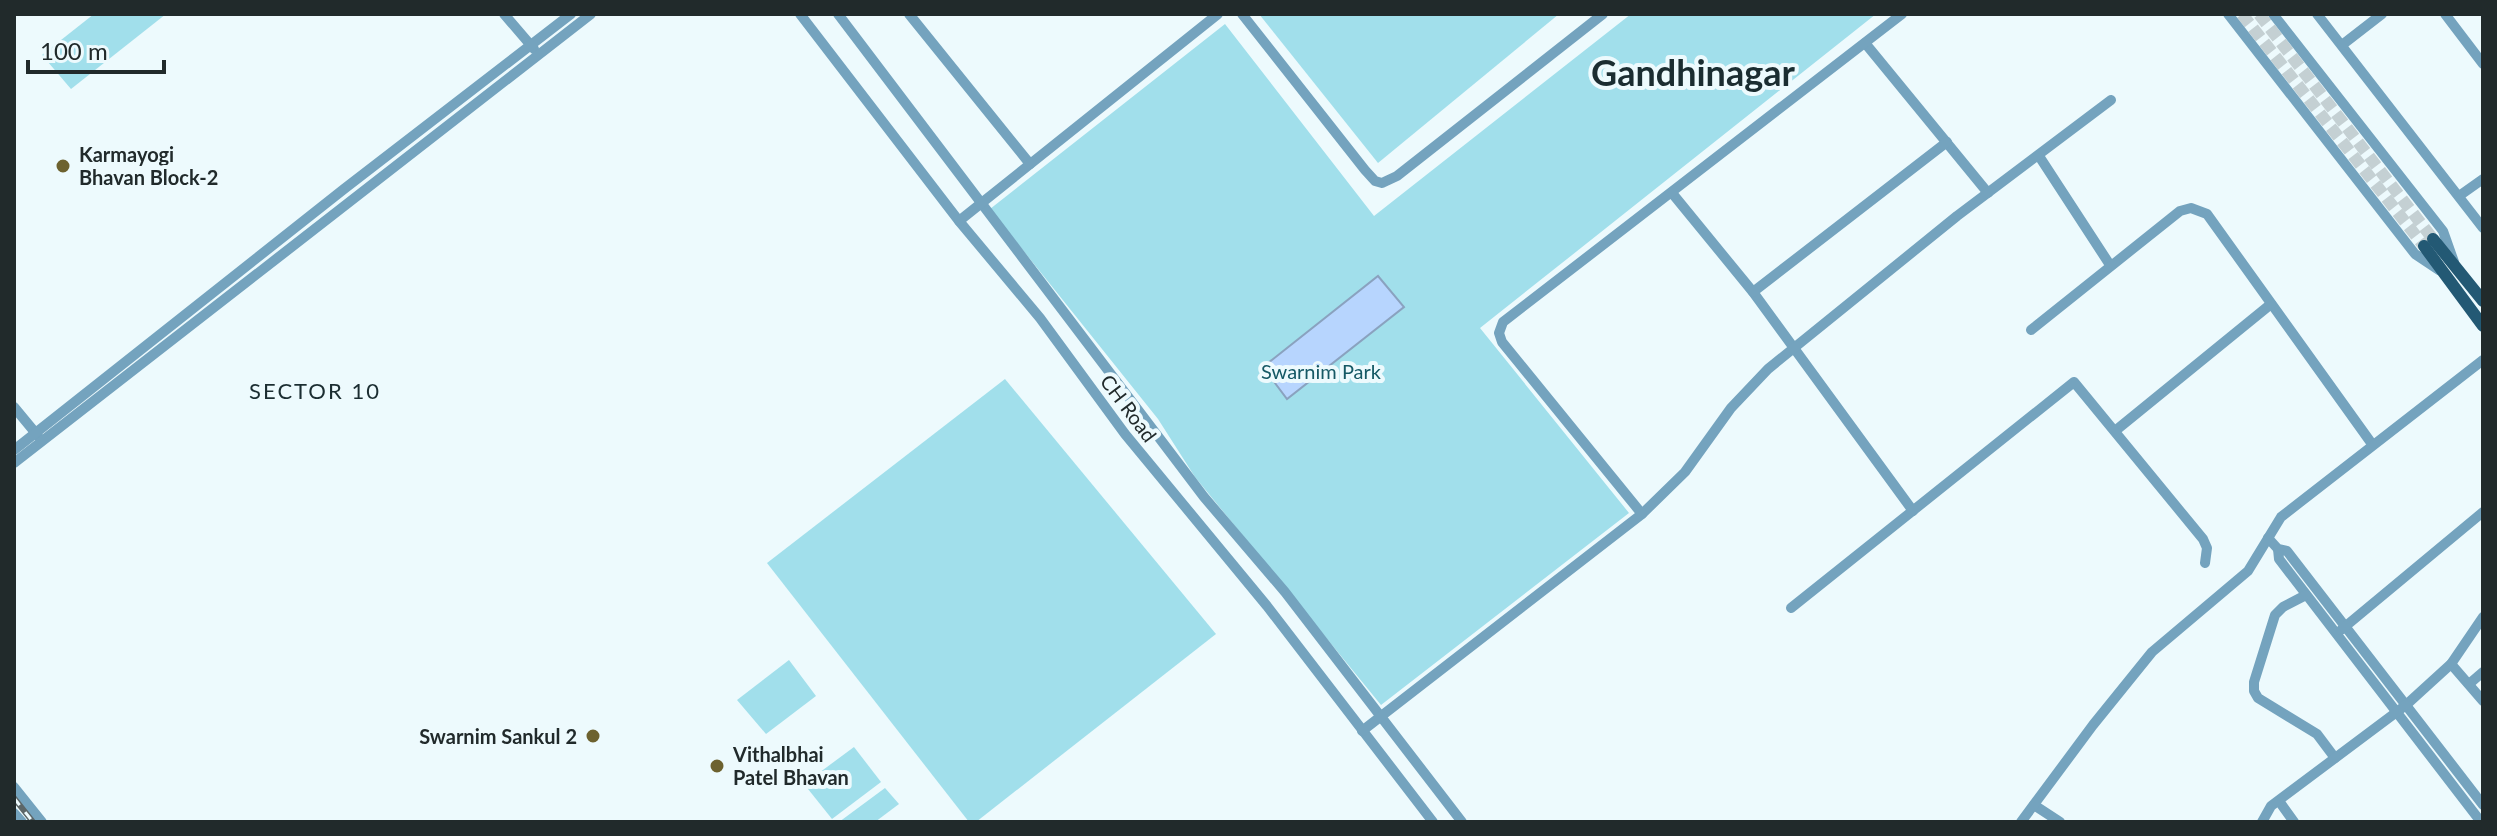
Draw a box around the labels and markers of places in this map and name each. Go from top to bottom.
place label: Karmayogi Bhavan Block-2 [79,142,218,189]
marker: Karmayogi Bhavan Block-2 [54,157,72,175]
place label: Swarnim Sankul 2 [419,724,577,748]
marker: Swarnim Sankul 2 [584,727,602,745]
place label: Vithalbhai Patel Bhavan [732,742,849,789]
marker: Vithalbhai Patel Bhavan [708,757,726,775]

